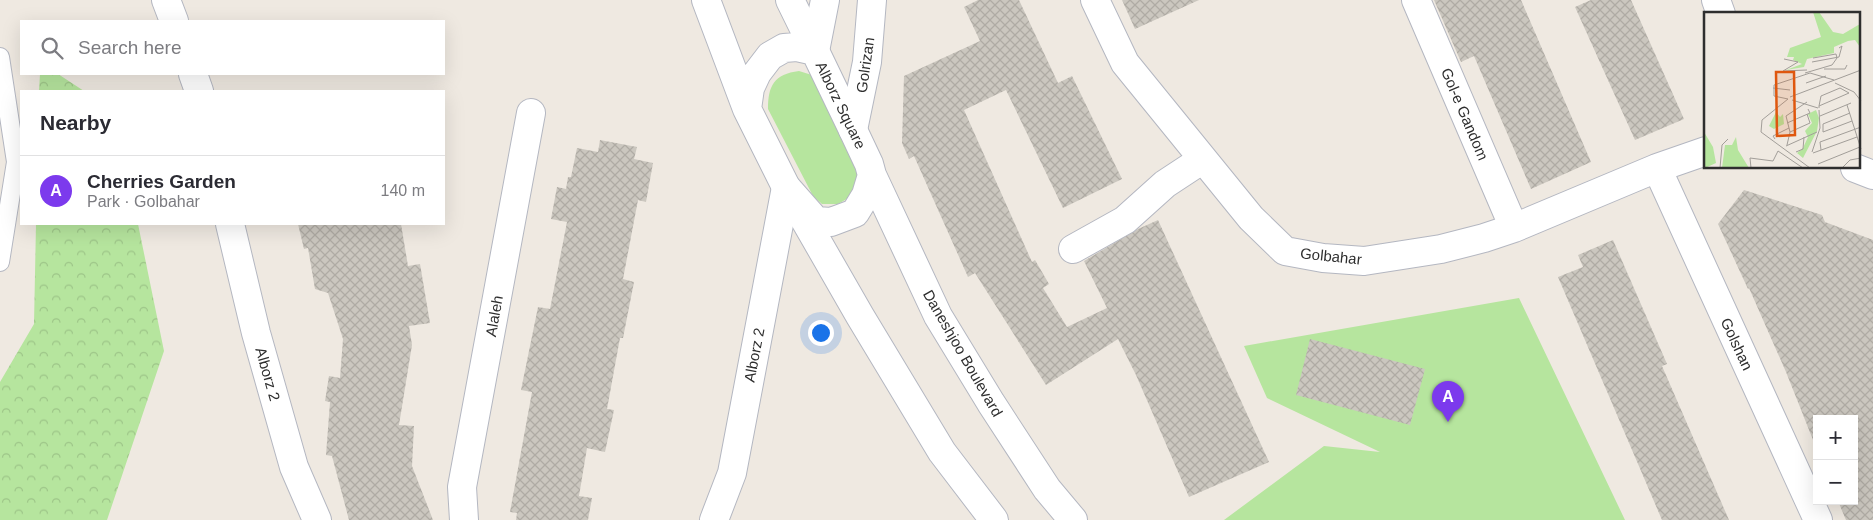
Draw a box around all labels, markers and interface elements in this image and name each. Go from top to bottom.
inset map [1704,12,1860,169]
search box [20,20,445,75]
icon: search [38,34,66,62]
street label: Golrizan [853,36,877,94]
text: Search here [78,37,182,58]
street label: Alborz Square [813,59,869,151]
street label: Gol-e Gandom [1438,65,1492,163]
text: Nearby [40,111,111,134]
text: Cherries Garden [87,171,236,192]
text: A [50,182,62,199]
text: 140 m [381,182,425,199]
text: Park · Golbahar [87,193,200,210]
street label: Golbahar [1299,244,1363,268]
street label: Daneshjoo Boulevard [920,287,1006,419]
street label: Alaleh [482,294,506,338]
street label: Golshan [1717,315,1757,373]
your location [808,320,834,346]
street label: Alborz 2 [740,326,768,384]
street label: Alborz 2 [252,345,284,403]
pin: A [1432,381,1464,422]
map controls [1813,415,1858,505]
button: + [1813,415,1858,460]
button: − [1813,460,1858,505]

